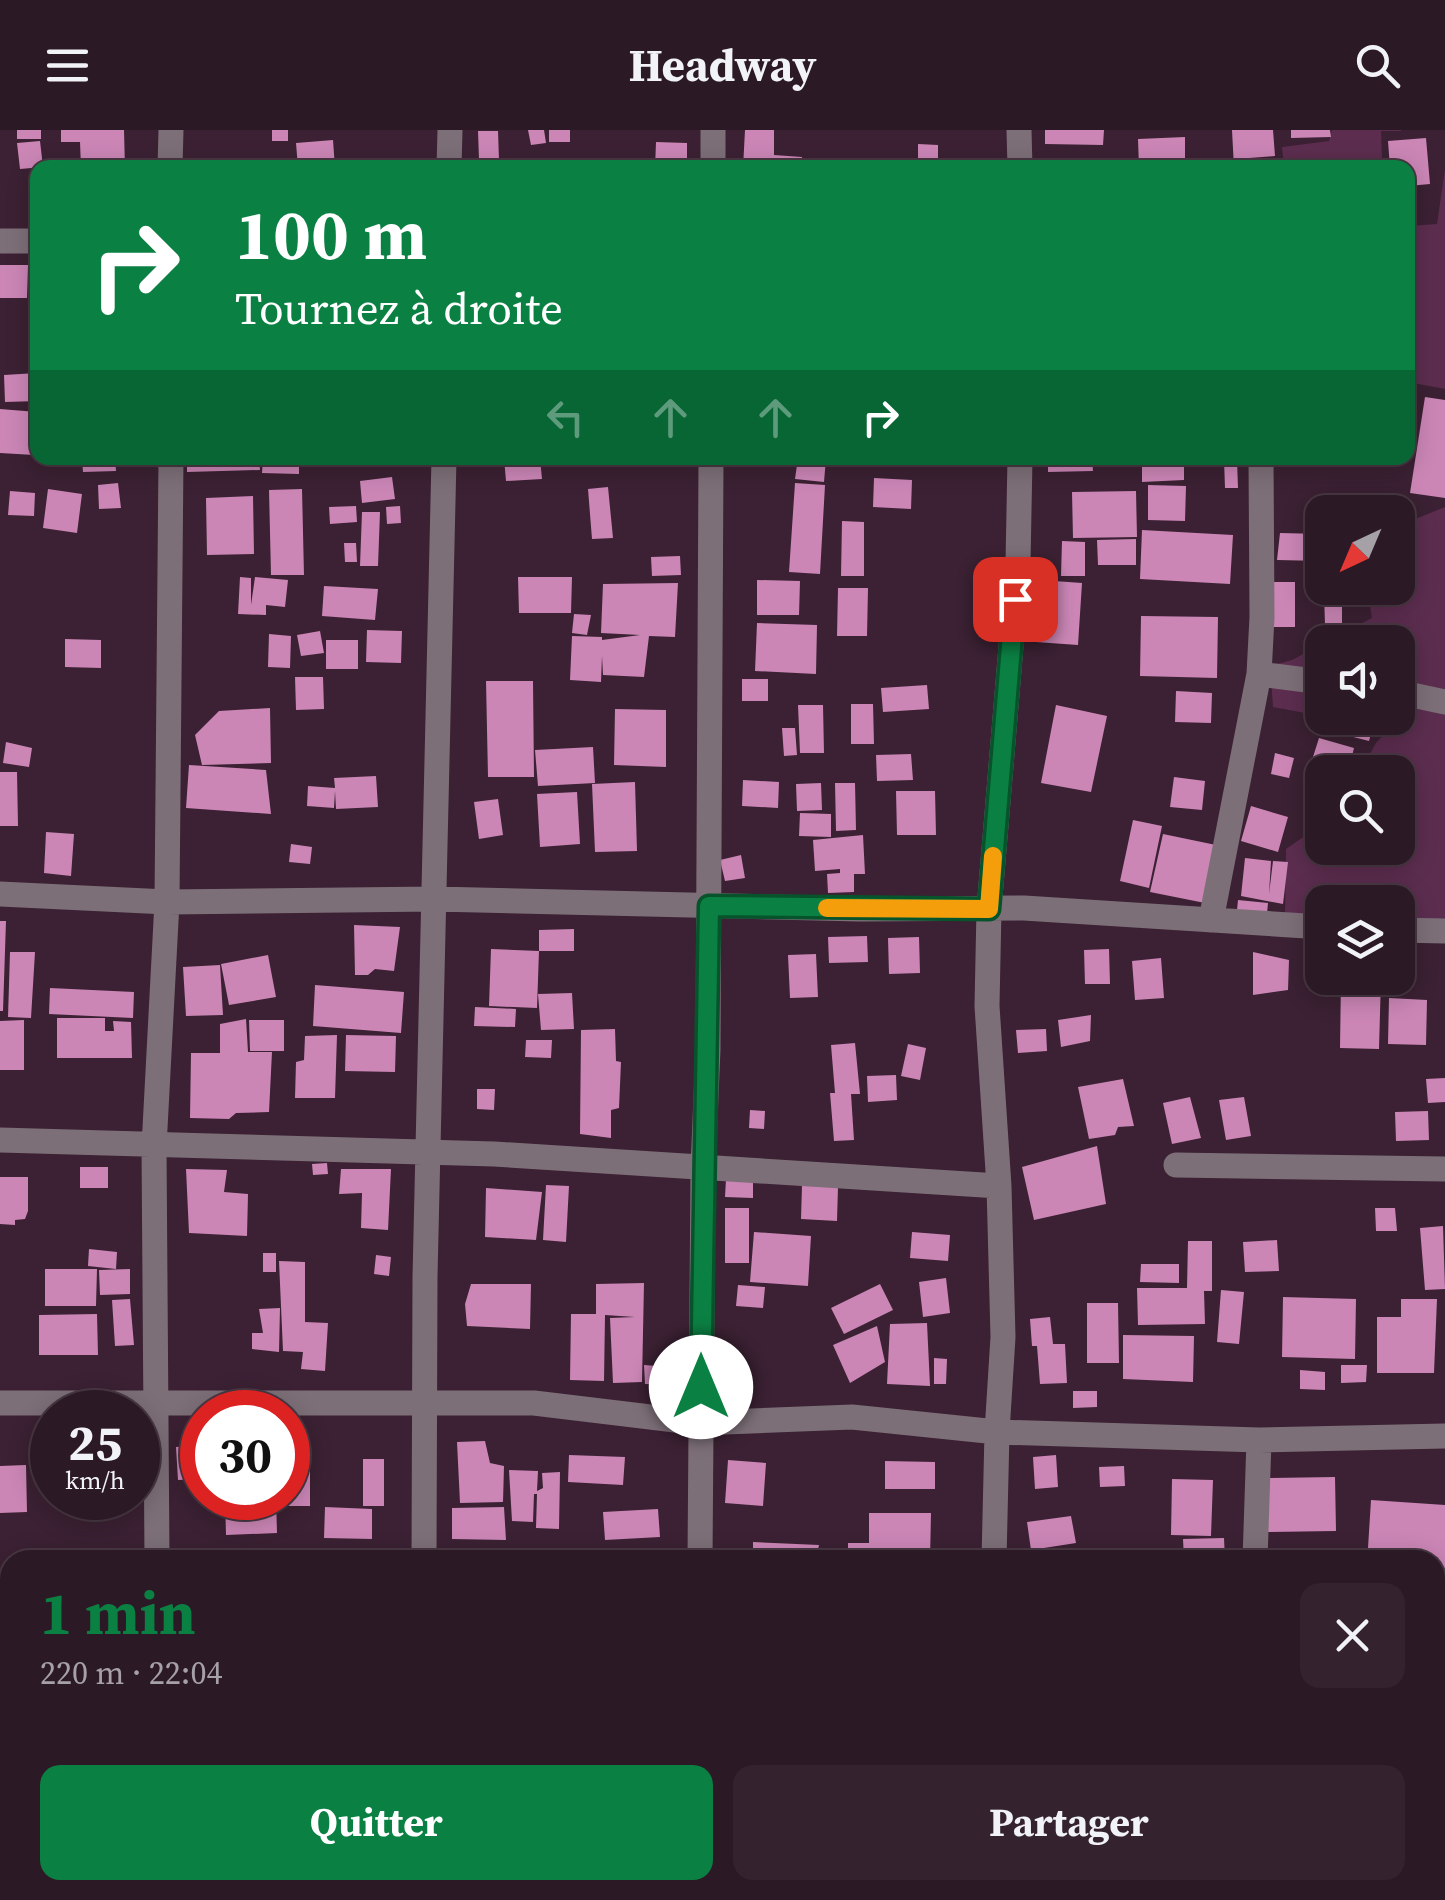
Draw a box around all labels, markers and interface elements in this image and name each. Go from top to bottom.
text: Headway [628,34,817,96]
icon: menu [40,38,95,93]
icon: search [1350,38,1405,93]
text: 100 m [235,186,427,282]
icon: right [70,200,200,330]
text: Tournez à droite [235,277,563,339]
icon: left [538,390,593,445]
icon: ahead [643,390,698,445]
icon: ahead [748,390,803,445]
icon: right [853,390,908,445]
north arrow [1305,495,1415,605]
map controls [1305,495,1415,995]
pin [973,557,1058,642]
icon: arrive [988,572,1043,627]
button: sound [1305,625,1415,735]
button: search [1305,755,1415,865]
button: layers [1305,885,1415,995]
position arrow [649,1335,753,1439]
speed limit sign: 30 [180,1390,310,1520]
text: 25 [68,1408,122,1477]
text: km/h [65,1463,125,1497]
text: 1 min [40,1572,196,1654]
button: close [1300,1583,1405,1688]
text: 220 m · 22:04 [40,1651,222,1695]
button: Quitter [40,1765,713,1880]
button: Partager [733,1765,1405,1880]

